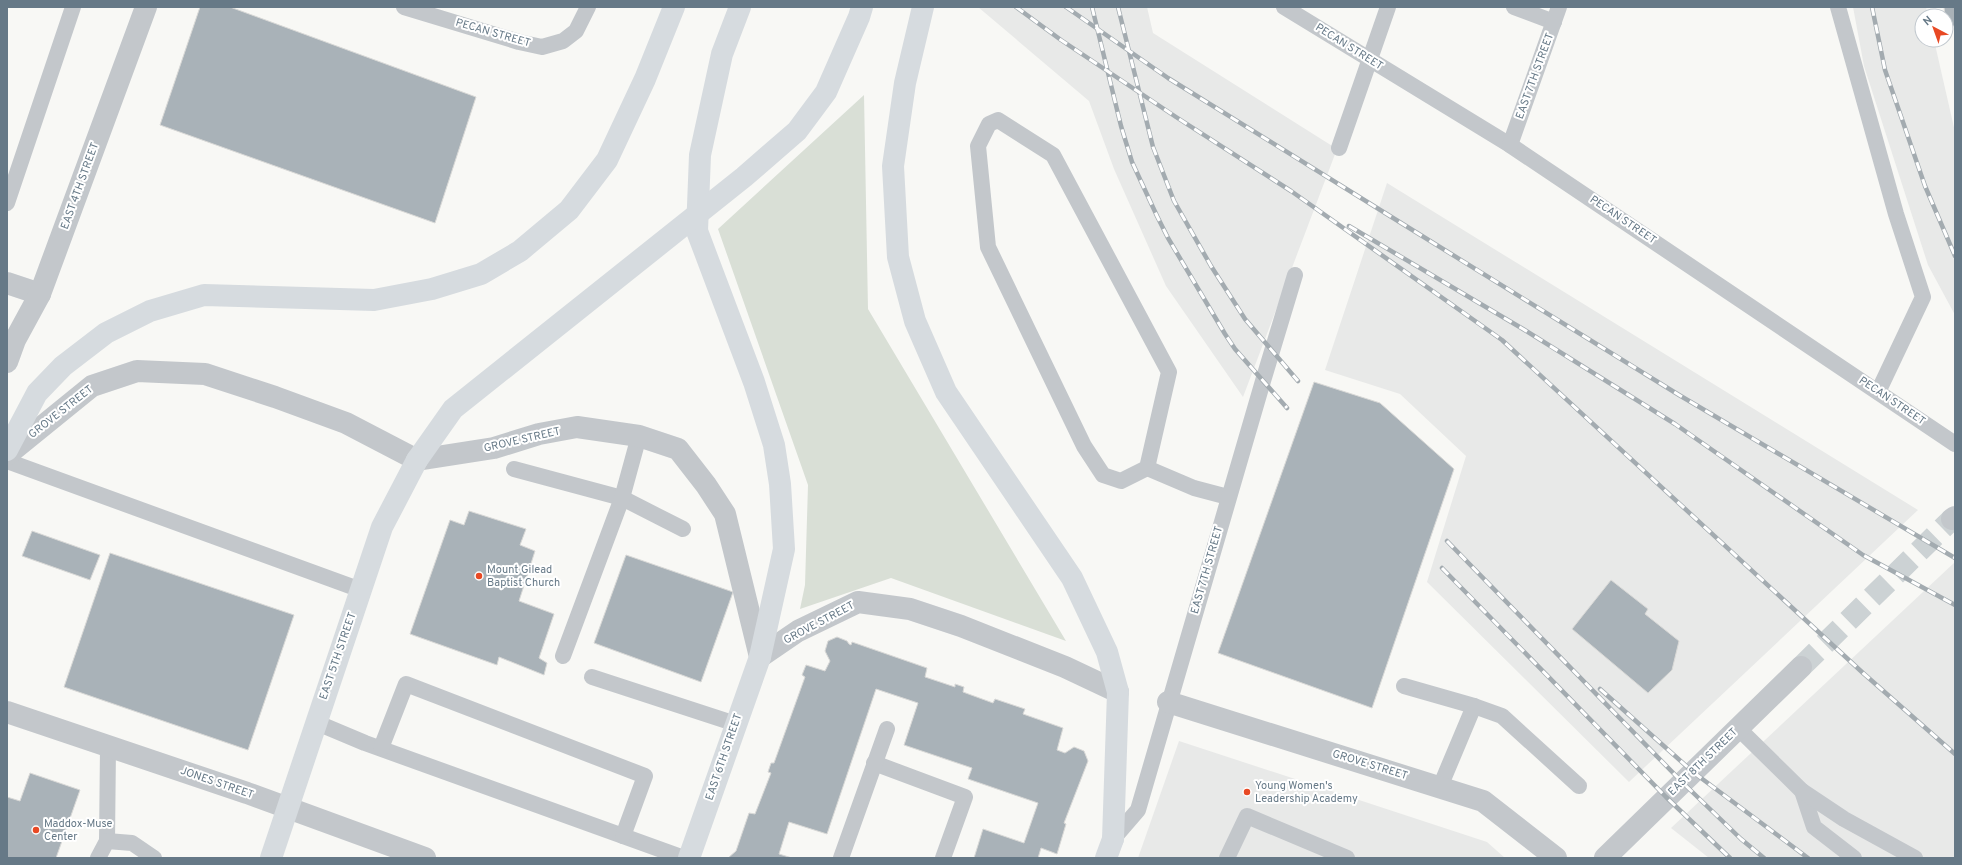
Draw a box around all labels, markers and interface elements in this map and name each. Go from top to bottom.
north arrow [1914,8,1954,48]
text: N [1921,13,1936,29]
street label: PECAN STREET [454,16,532,50]
street label: PECAN STREET [1313,21,1385,73]
street label: EAST 7TH STREET [1513,31,1557,121]
street label: EAST 4TH STREET [58,141,102,231]
street label: PECAN STREET [1587,193,1659,247]
street label: PECAN STREET [1856,374,1928,428]
street label: GROVE STREET [26,382,96,442]
street label: GROVE STREET [482,424,562,456]
street label: EAST 7TH STREET [1188,524,1226,616]
place label: Mount Gilead Baptist Church [487,563,560,590]
marker: Mount Gilead Baptist Church [474,571,484,581]
street label: GROVE STREET [781,598,857,648]
street label: EAST 5TH STREET [316,610,360,702]
street label: EAST 6TH STREET [703,712,745,802]
street label: EAST 8TH STREET [1665,725,1741,799]
street label: GROVE STREET [1331,747,1409,783]
street label: JONES STREET [178,764,256,802]
place label: Young Women's Leadership Academy [1255,779,1358,806]
marker: Young Women's Leadership Academy [1242,787,1252,797]
place label: Maddox-Muse Center [44,817,113,844]
marker: Maddox-Muse Center [31,825,41,835]

